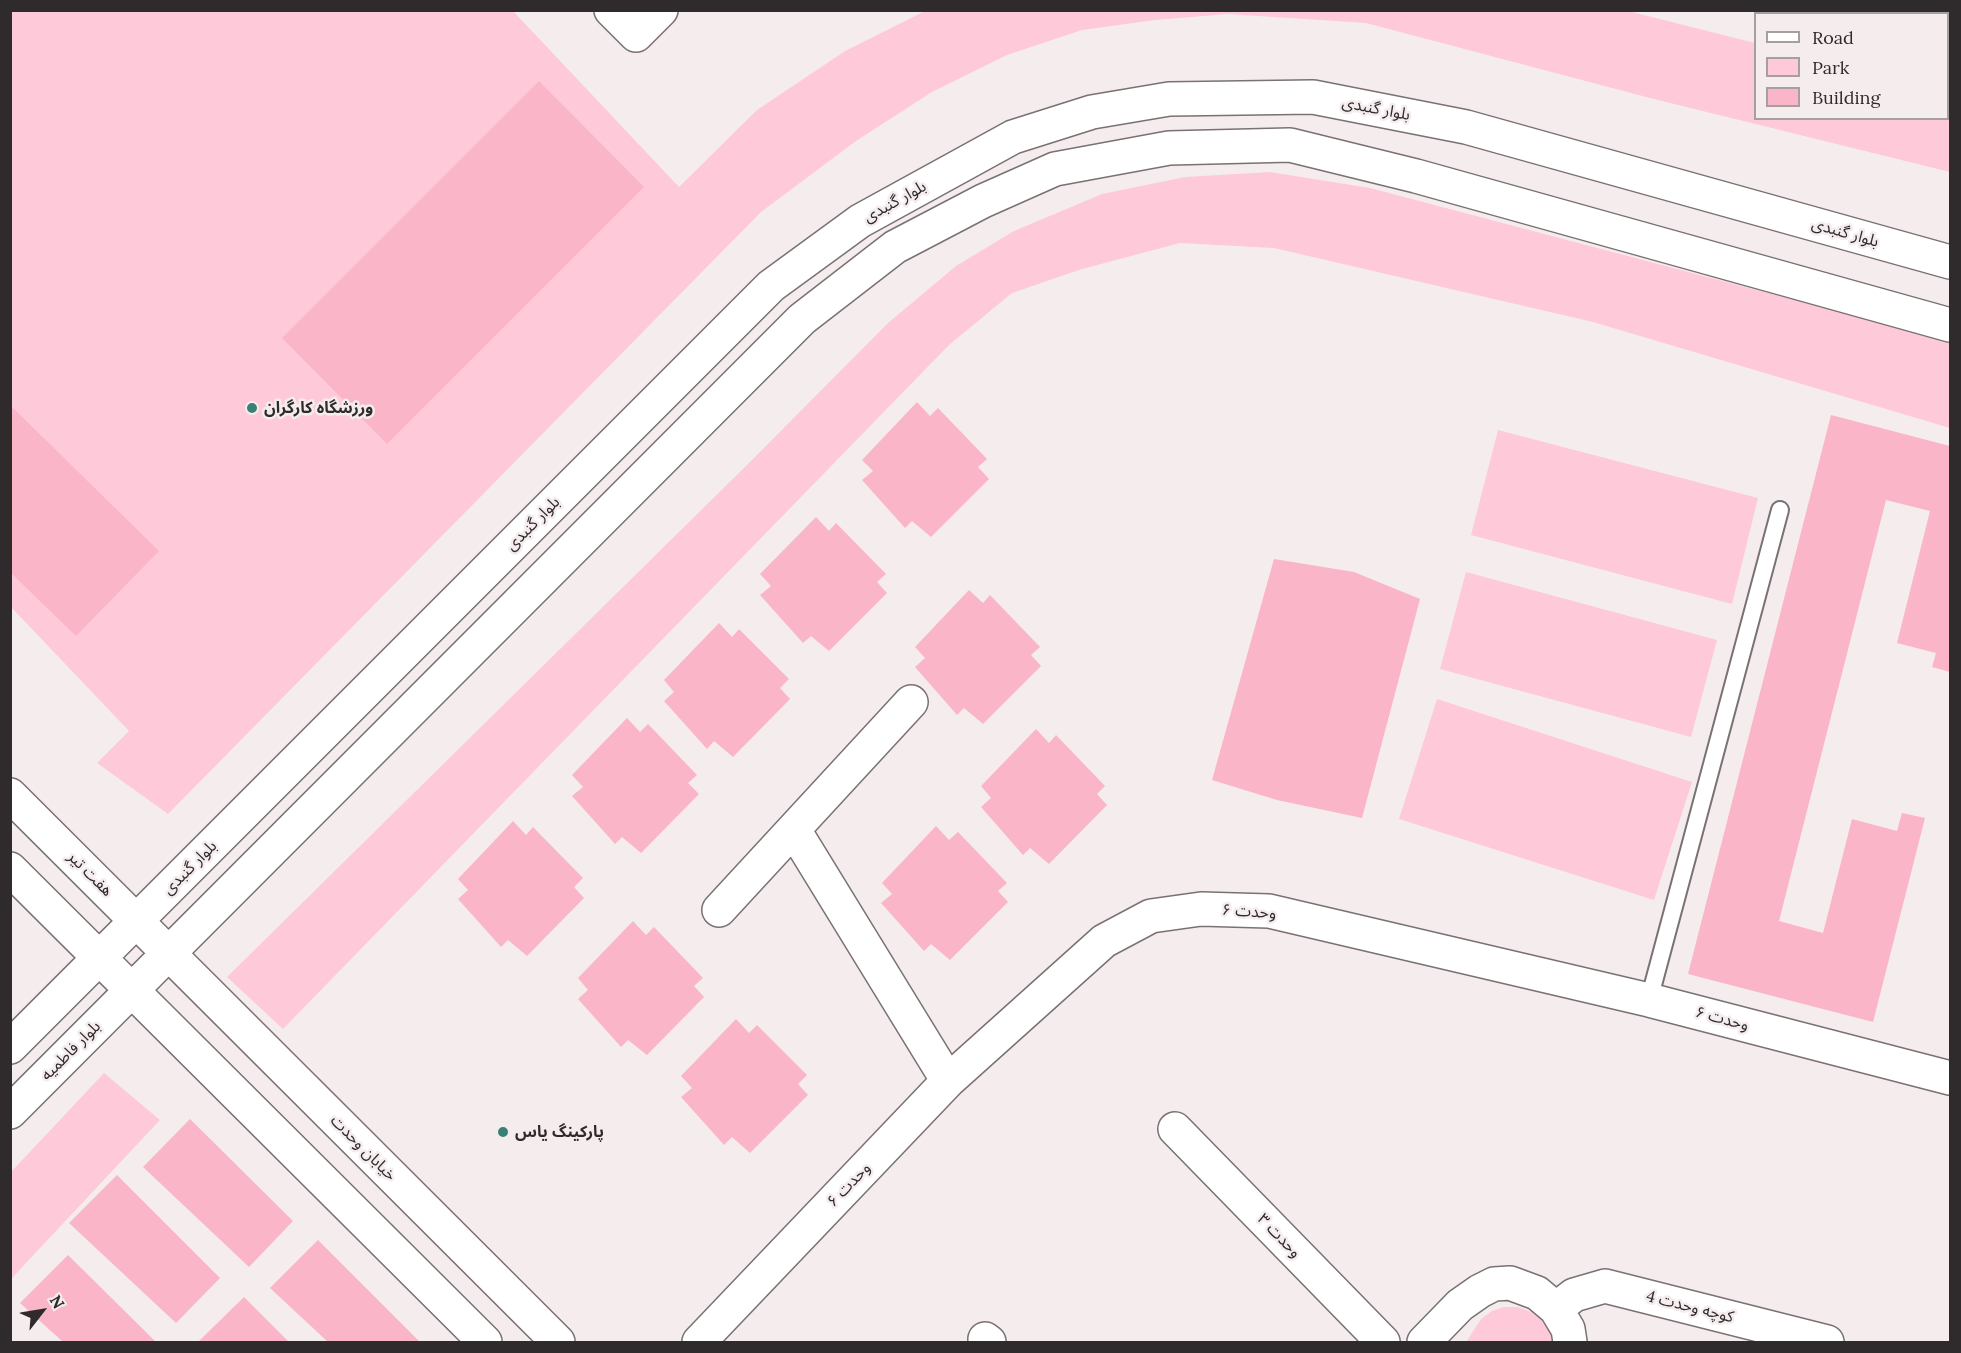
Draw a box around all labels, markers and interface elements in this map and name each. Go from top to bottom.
legend [1754,12,1949,120]
text: Road [1812,26,1854,49]
text: Park [1812,56,1849,79]
text: Building [1812,86,1880,109]
street label: بلوار گنبدی [1340,93,1412,125]
street label: بلوار گنبدی [860,177,930,227]
street label: بلوار گنبدی [1809,214,1881,252]
place label: ورزشگاه کارگران [264,398,373,418]
marker: ورزشگاه کارگران [245,401,259,415]
street label: بلوار گنبدی [502,493,564,555]
street label: بلوار گنبدی [159,837,221,899]
street label: هفت تیر [63,847,117,901]
street label: وحدت ۶ [1221,901,1277,923]
street label: وحدت ۶ [1693,1003,1751,1035]
street label: بلوار فاطمیه [37,1017,105,1085]
street label: خیابان وحدت [326,1111,400,1185]
place label: پارکینگ یاس [515,1122,604,1142]
marker: پارکینگ یاس [496,1125,510,1139]
street label: وحدت ۶ [823,1159,875,1211]
street label: وحدت ۳ [1253,1210,1305,1262]
north arrow [12,1281,72,1341]
street label: کوچه وحدت 4 [1644,1287,1736,1327]
text: N [46,1291,69,1312]

